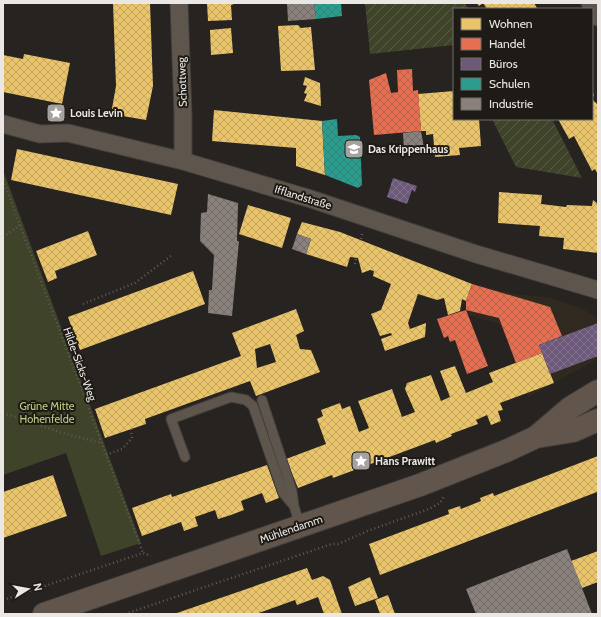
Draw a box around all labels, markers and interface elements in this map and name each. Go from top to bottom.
legend [453,8,593,120]
text: Wohnen [489,16,533,31]
text: Handel [489,36,526,51]
street label: Schottweg [174,56,190,107]
text: Büros [489,56,518,71]
text: Schulen [489,76,530,91]
text: Industrie [489,96,533,111]
place icon: Louis Levin [45,102,67,124]
place label: Louis Levin [70,106,123,120]
school or university icon: Das Krippenhaus [343,138,365,160]
place label: Das Krippenhaus [368,142,448,156]
street label: Ifflandstraße [273,182,334,212]
street label: Hilde-Sicks-Weg [60,325,100,403]
park label: Grüne Mitte Hohenfelde [20,399,75,426]
place icon: Hans Prawitt [350,450,372,472]
place label: Hans Prawitt [375,454,435,468]
street label: Mühlendamm [258,512,325,546]
north arrow [8,569,48,609]
text: N [30,582,45,592]

